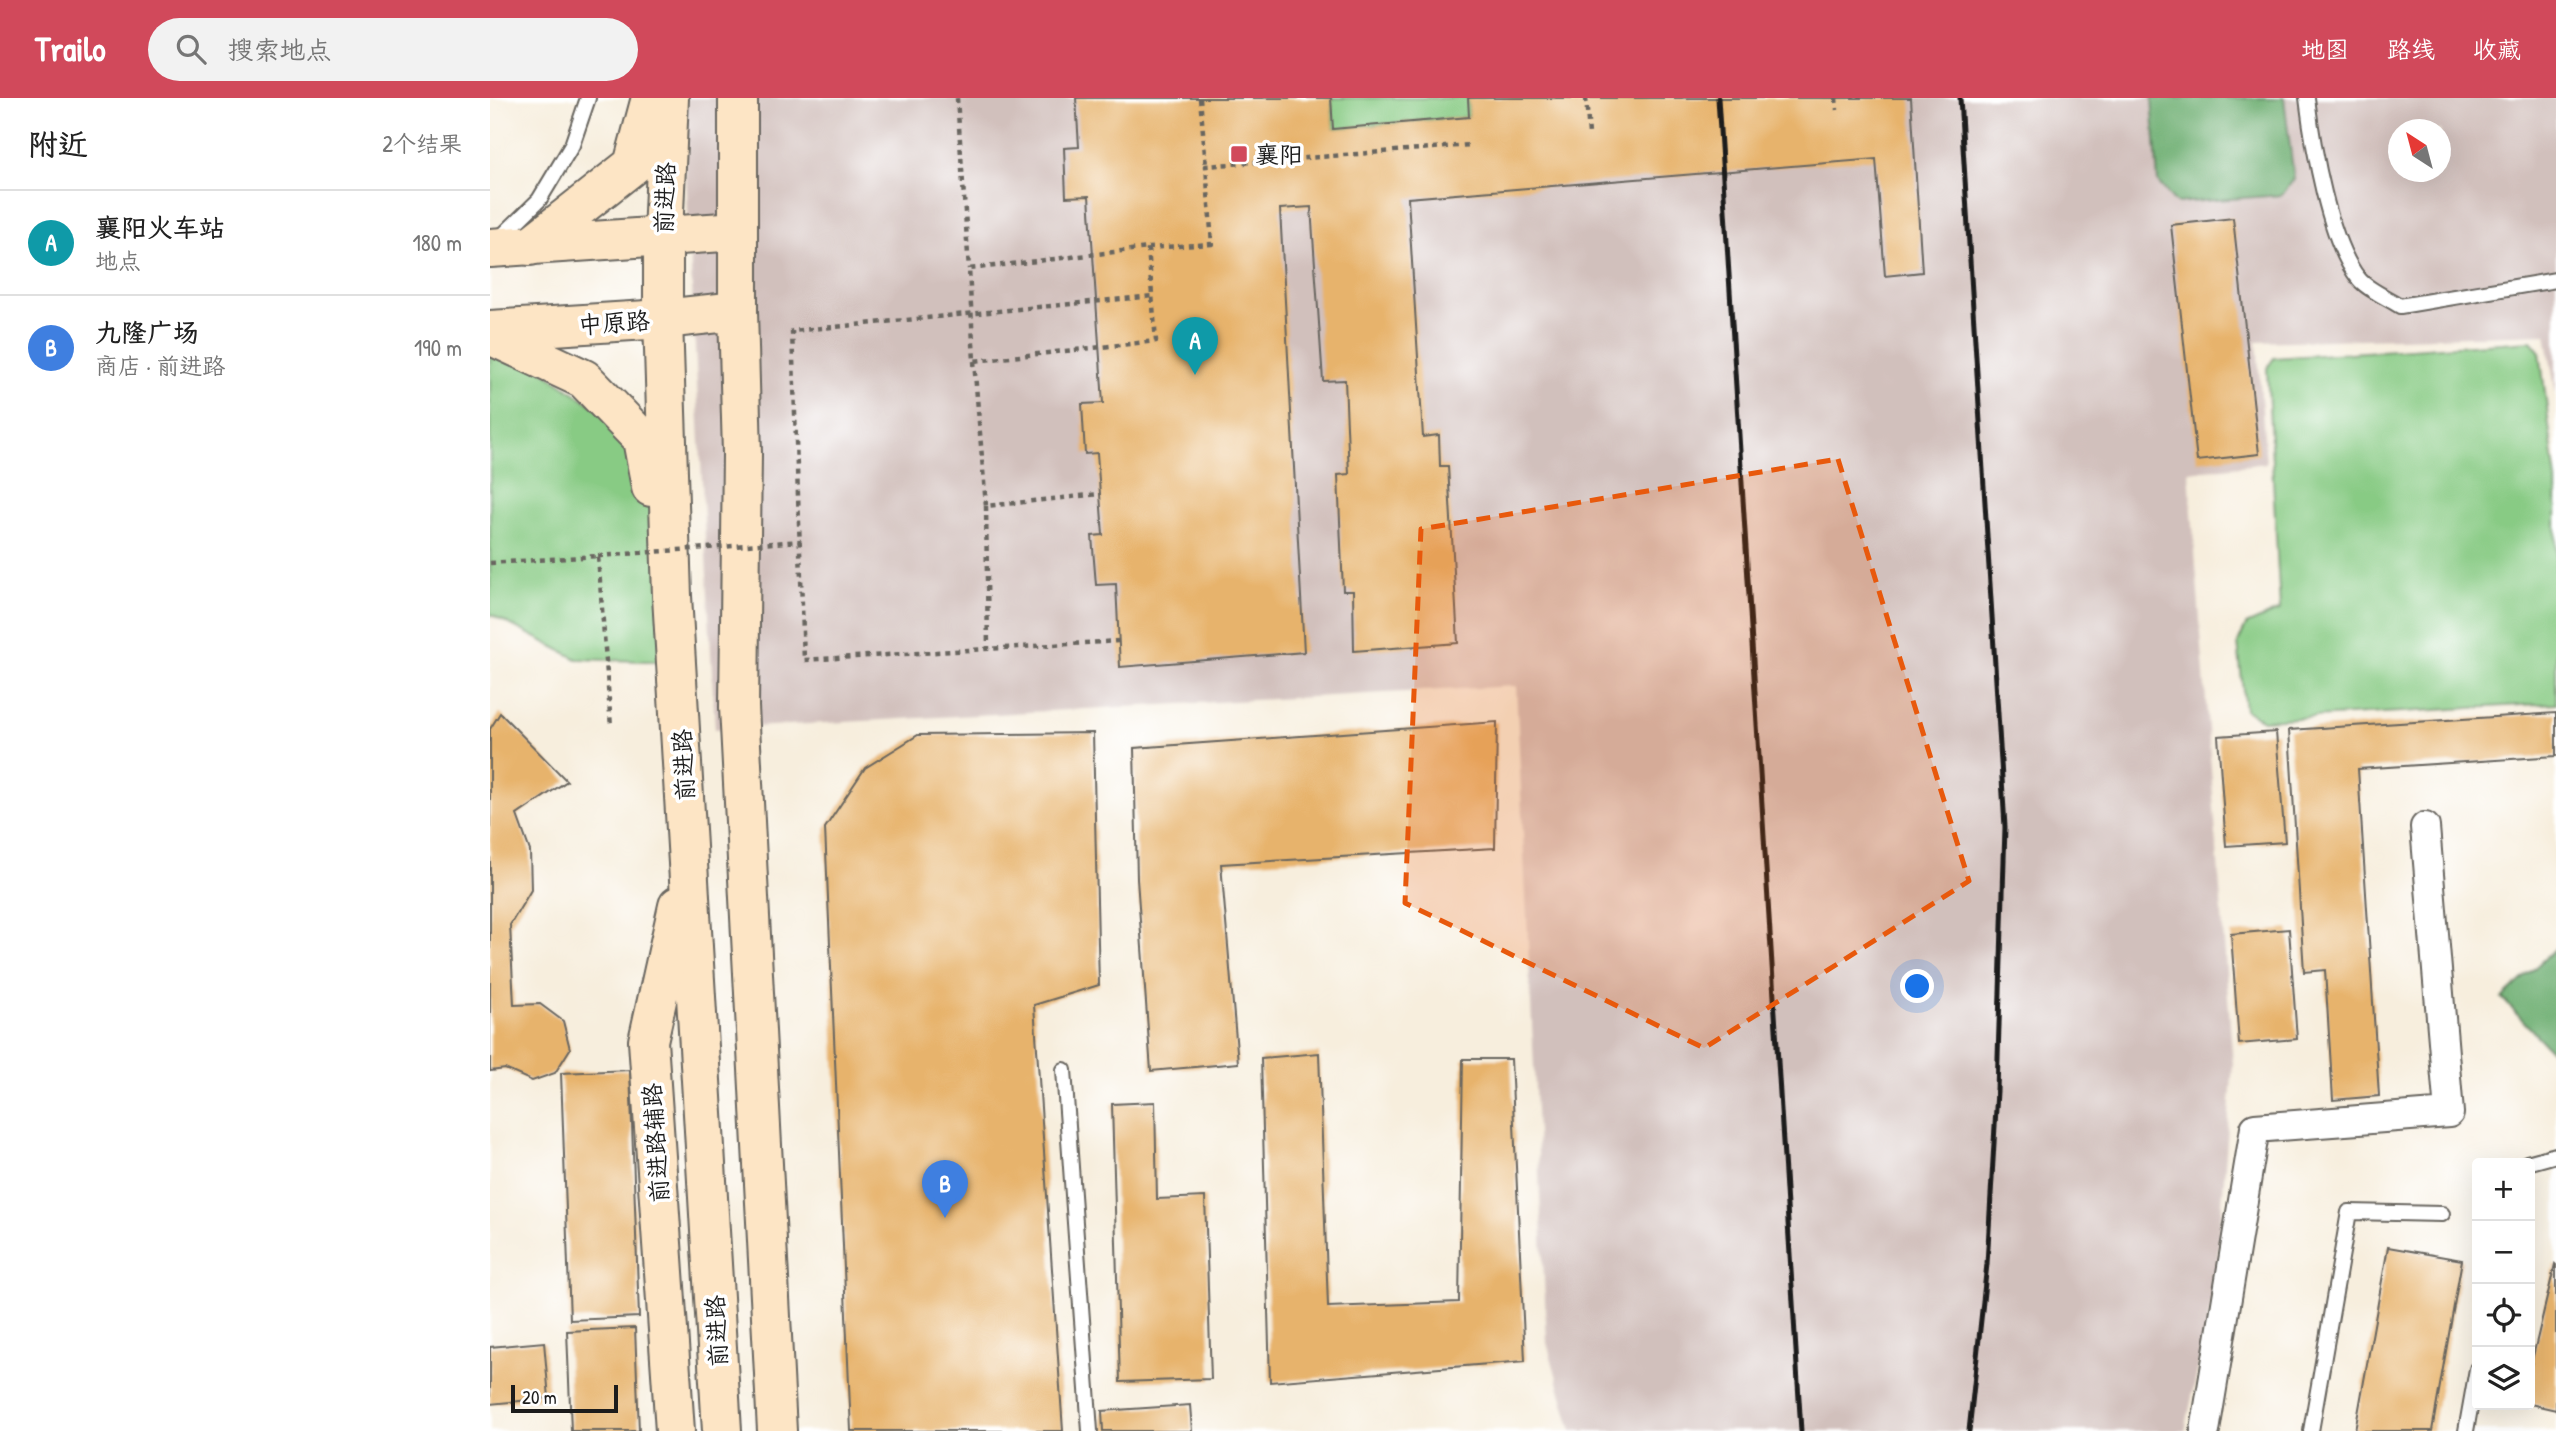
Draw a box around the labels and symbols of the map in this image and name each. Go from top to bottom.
north arrow [2388,119,2451,182]
place label: 襄阳 [1255,138,1303,170]
marker: 襄阳 [1229,144,1249,164]
street label: 前进路 [647,161,681,235]
street label: 中原路 [577,304,651,340]
pin: A [1172,317,1218,375]
street label: 前进路 [665,728,701,802]
your location [1900,969,1934,1003]
street label: 前进路辅路 [635,1082,675,1204]
pin: B [922,1160,968,1218]
street label: 前进路 [698,1294,734,1368]
scale bar [511,1382,618,1414]

